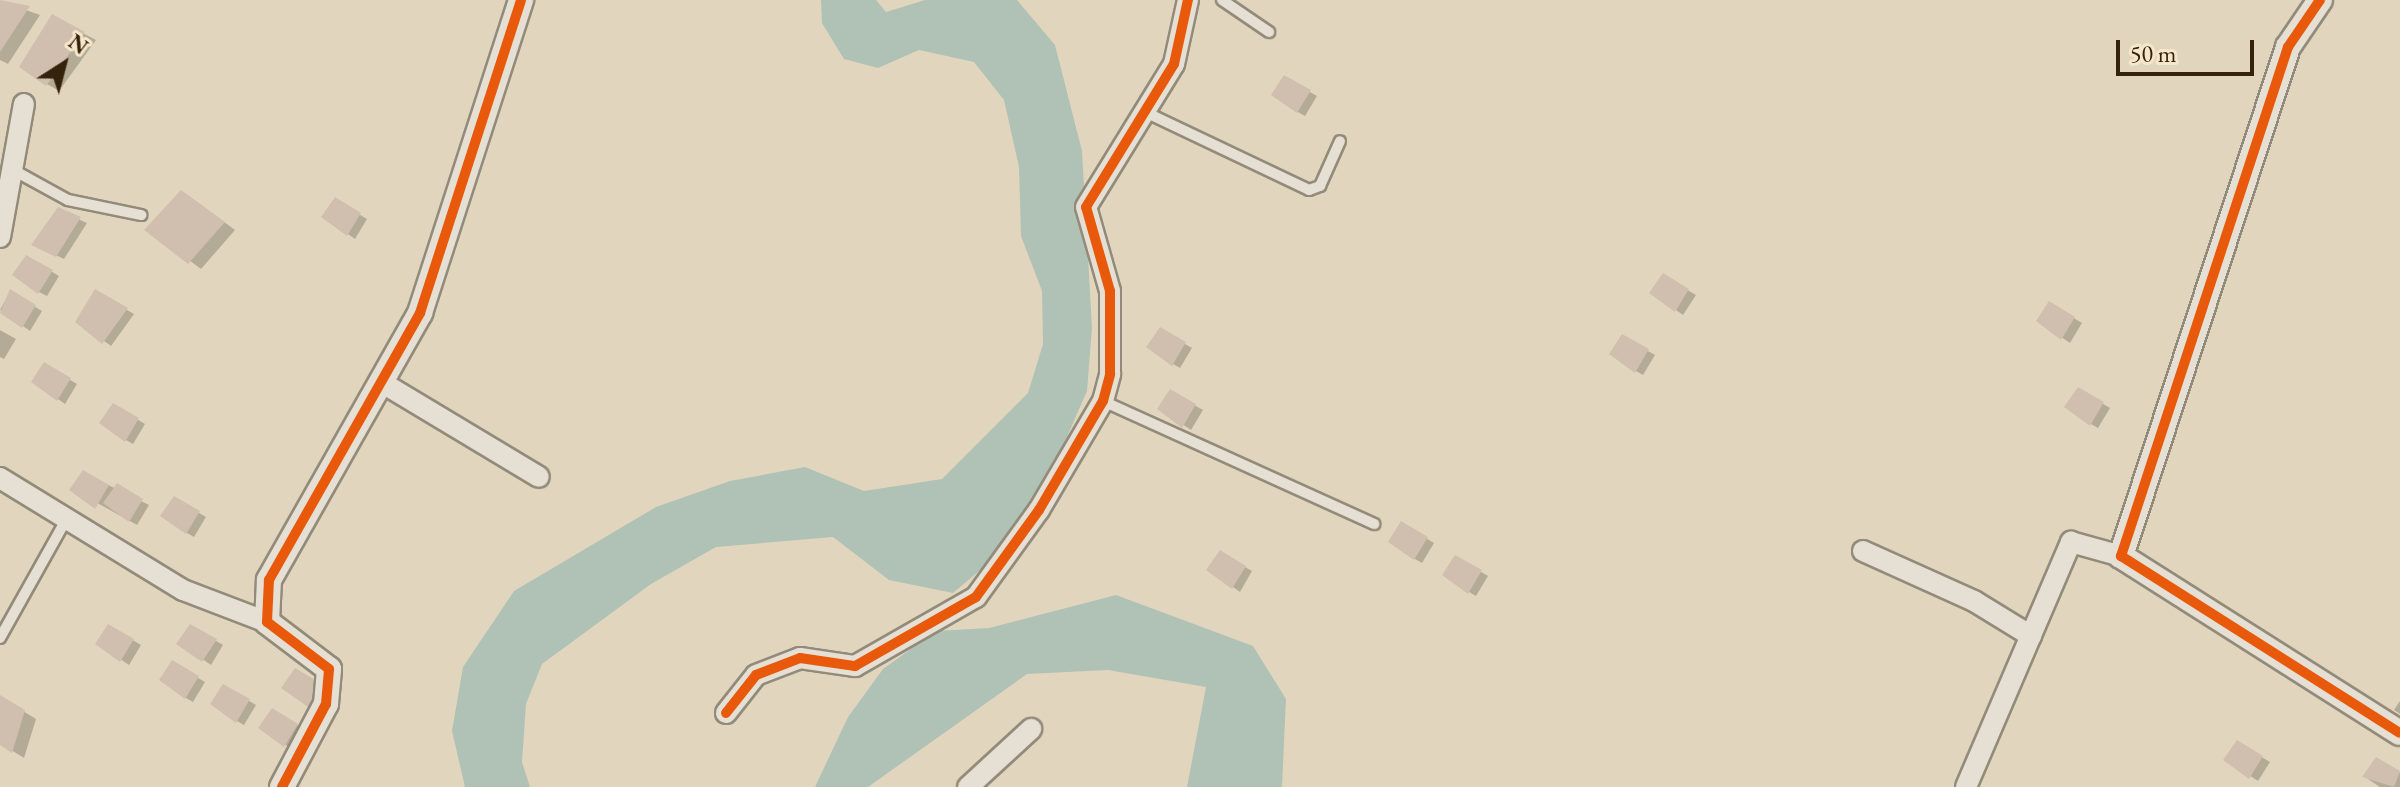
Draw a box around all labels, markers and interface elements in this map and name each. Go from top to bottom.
north arrow [24,24,104,104]
scale bar [2120,24,2258,74]
text: N [63,27,94,61]
text: 50 m [2130,38,2177,69]

